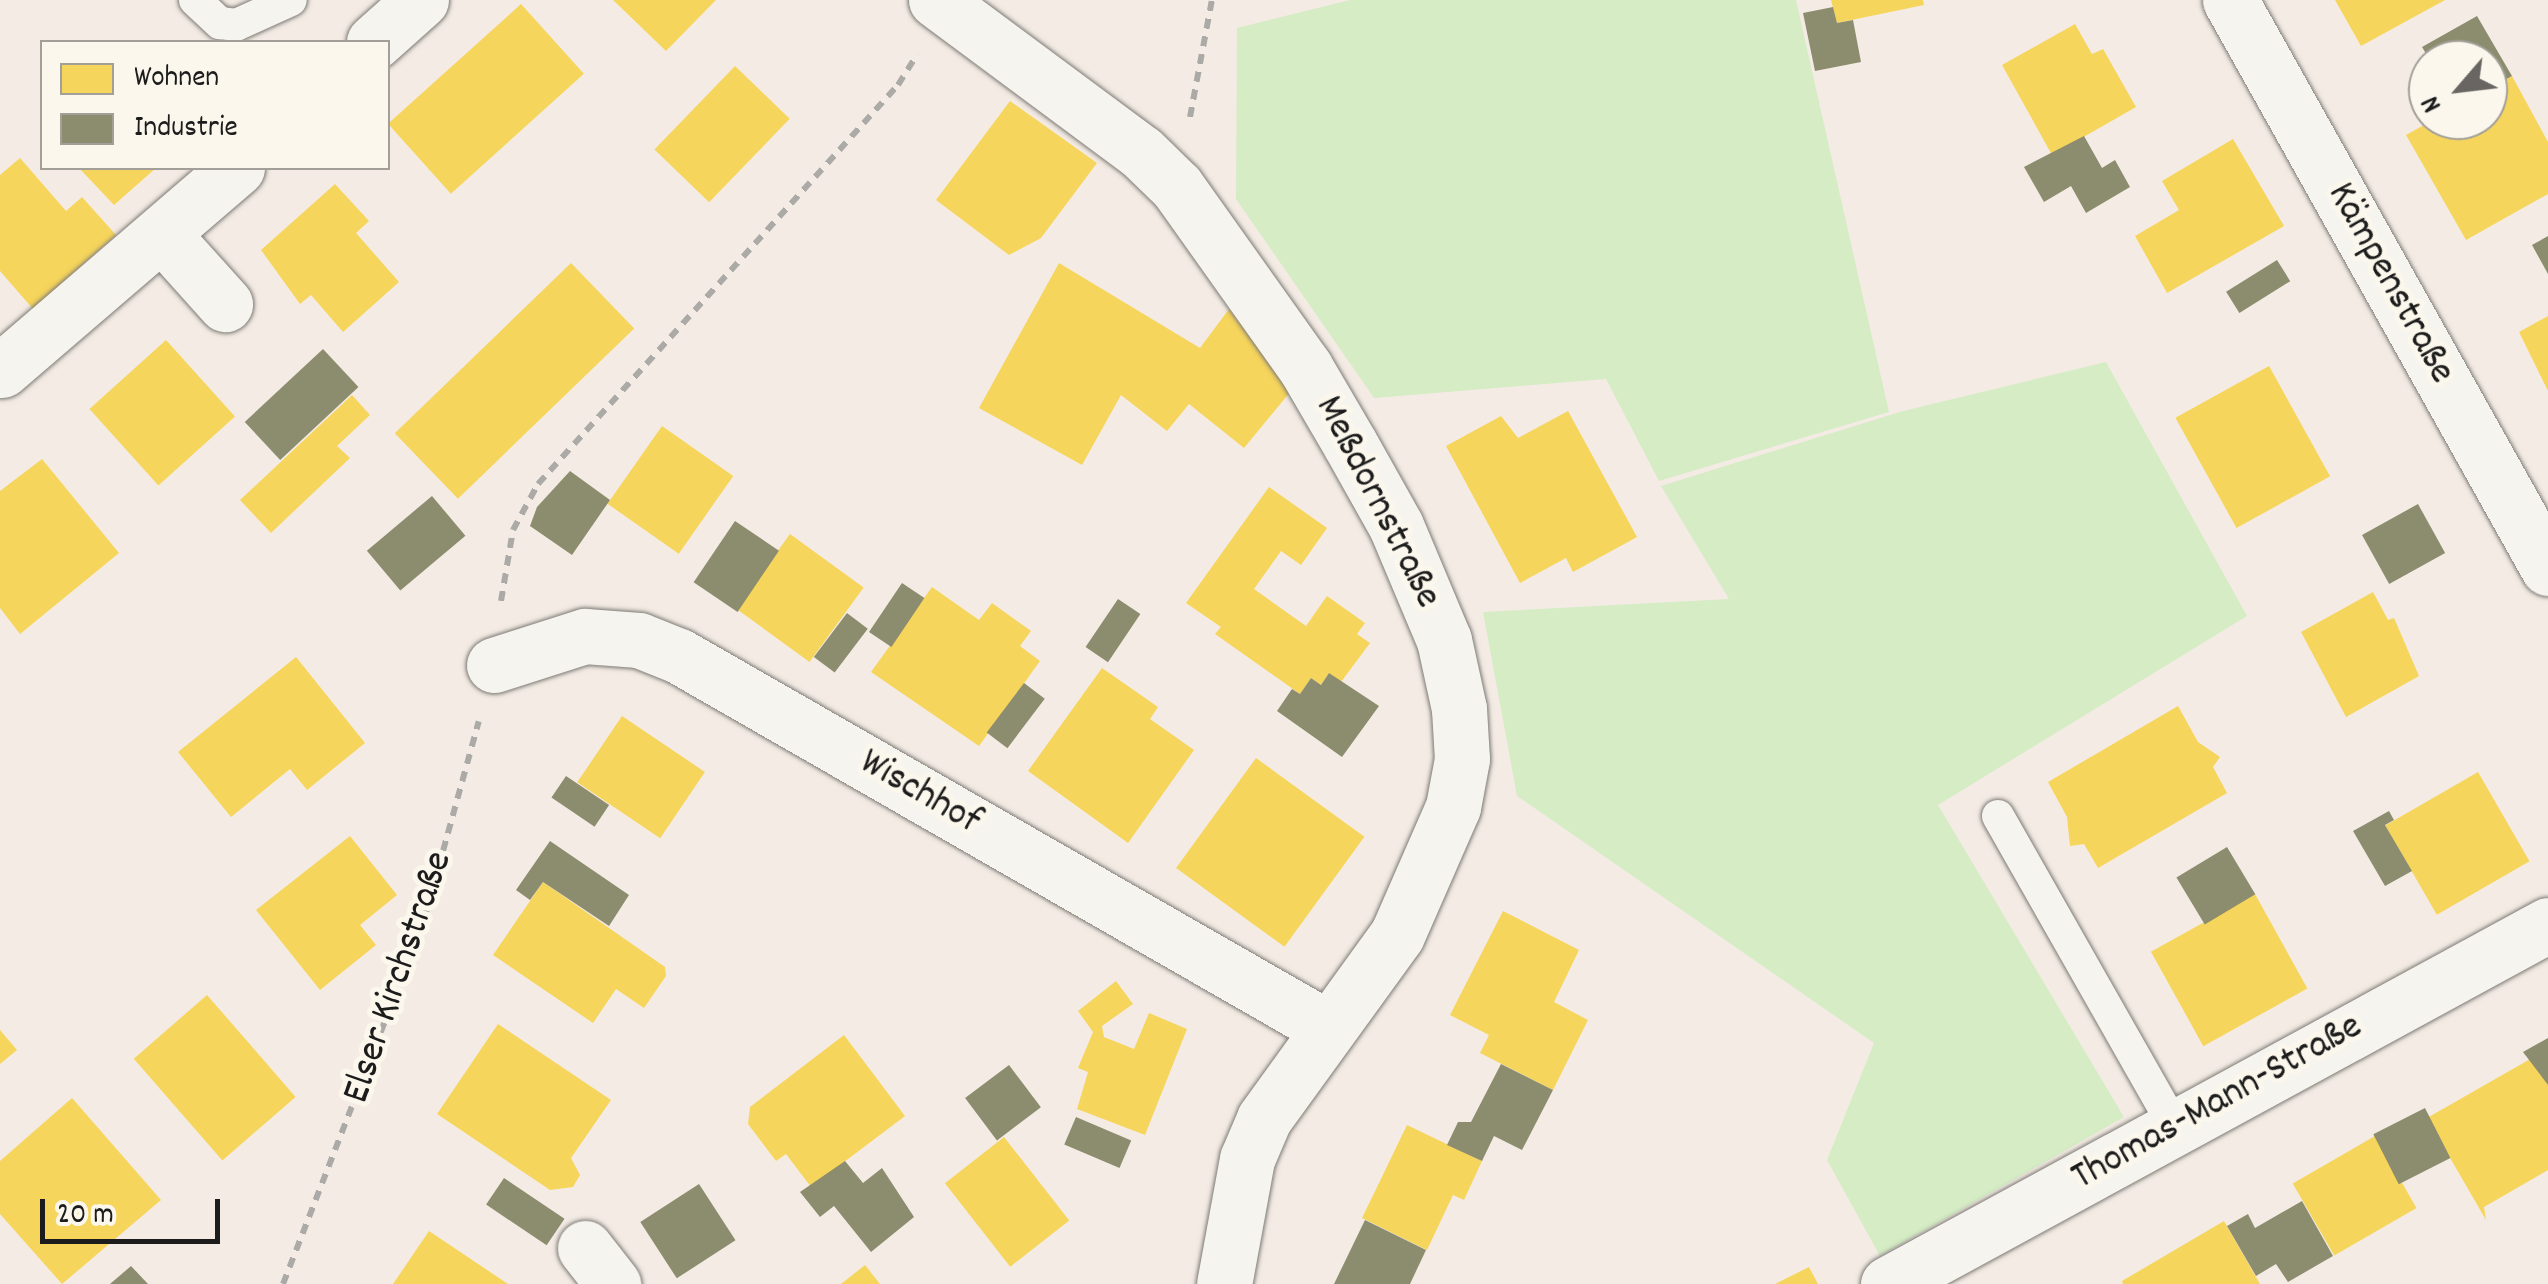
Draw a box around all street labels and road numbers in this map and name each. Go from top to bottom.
street label: Kämpenstraße [2314,175,2464,393]
street label: Meßdornstraße [1302,389,1450,617]
street label: Wischhof [850,740,988,848]
street label: Elser Kirchstraße [335,846,465,1110]
street label: Thomas-Mann-Straße [2065,1004,2371,1204]

